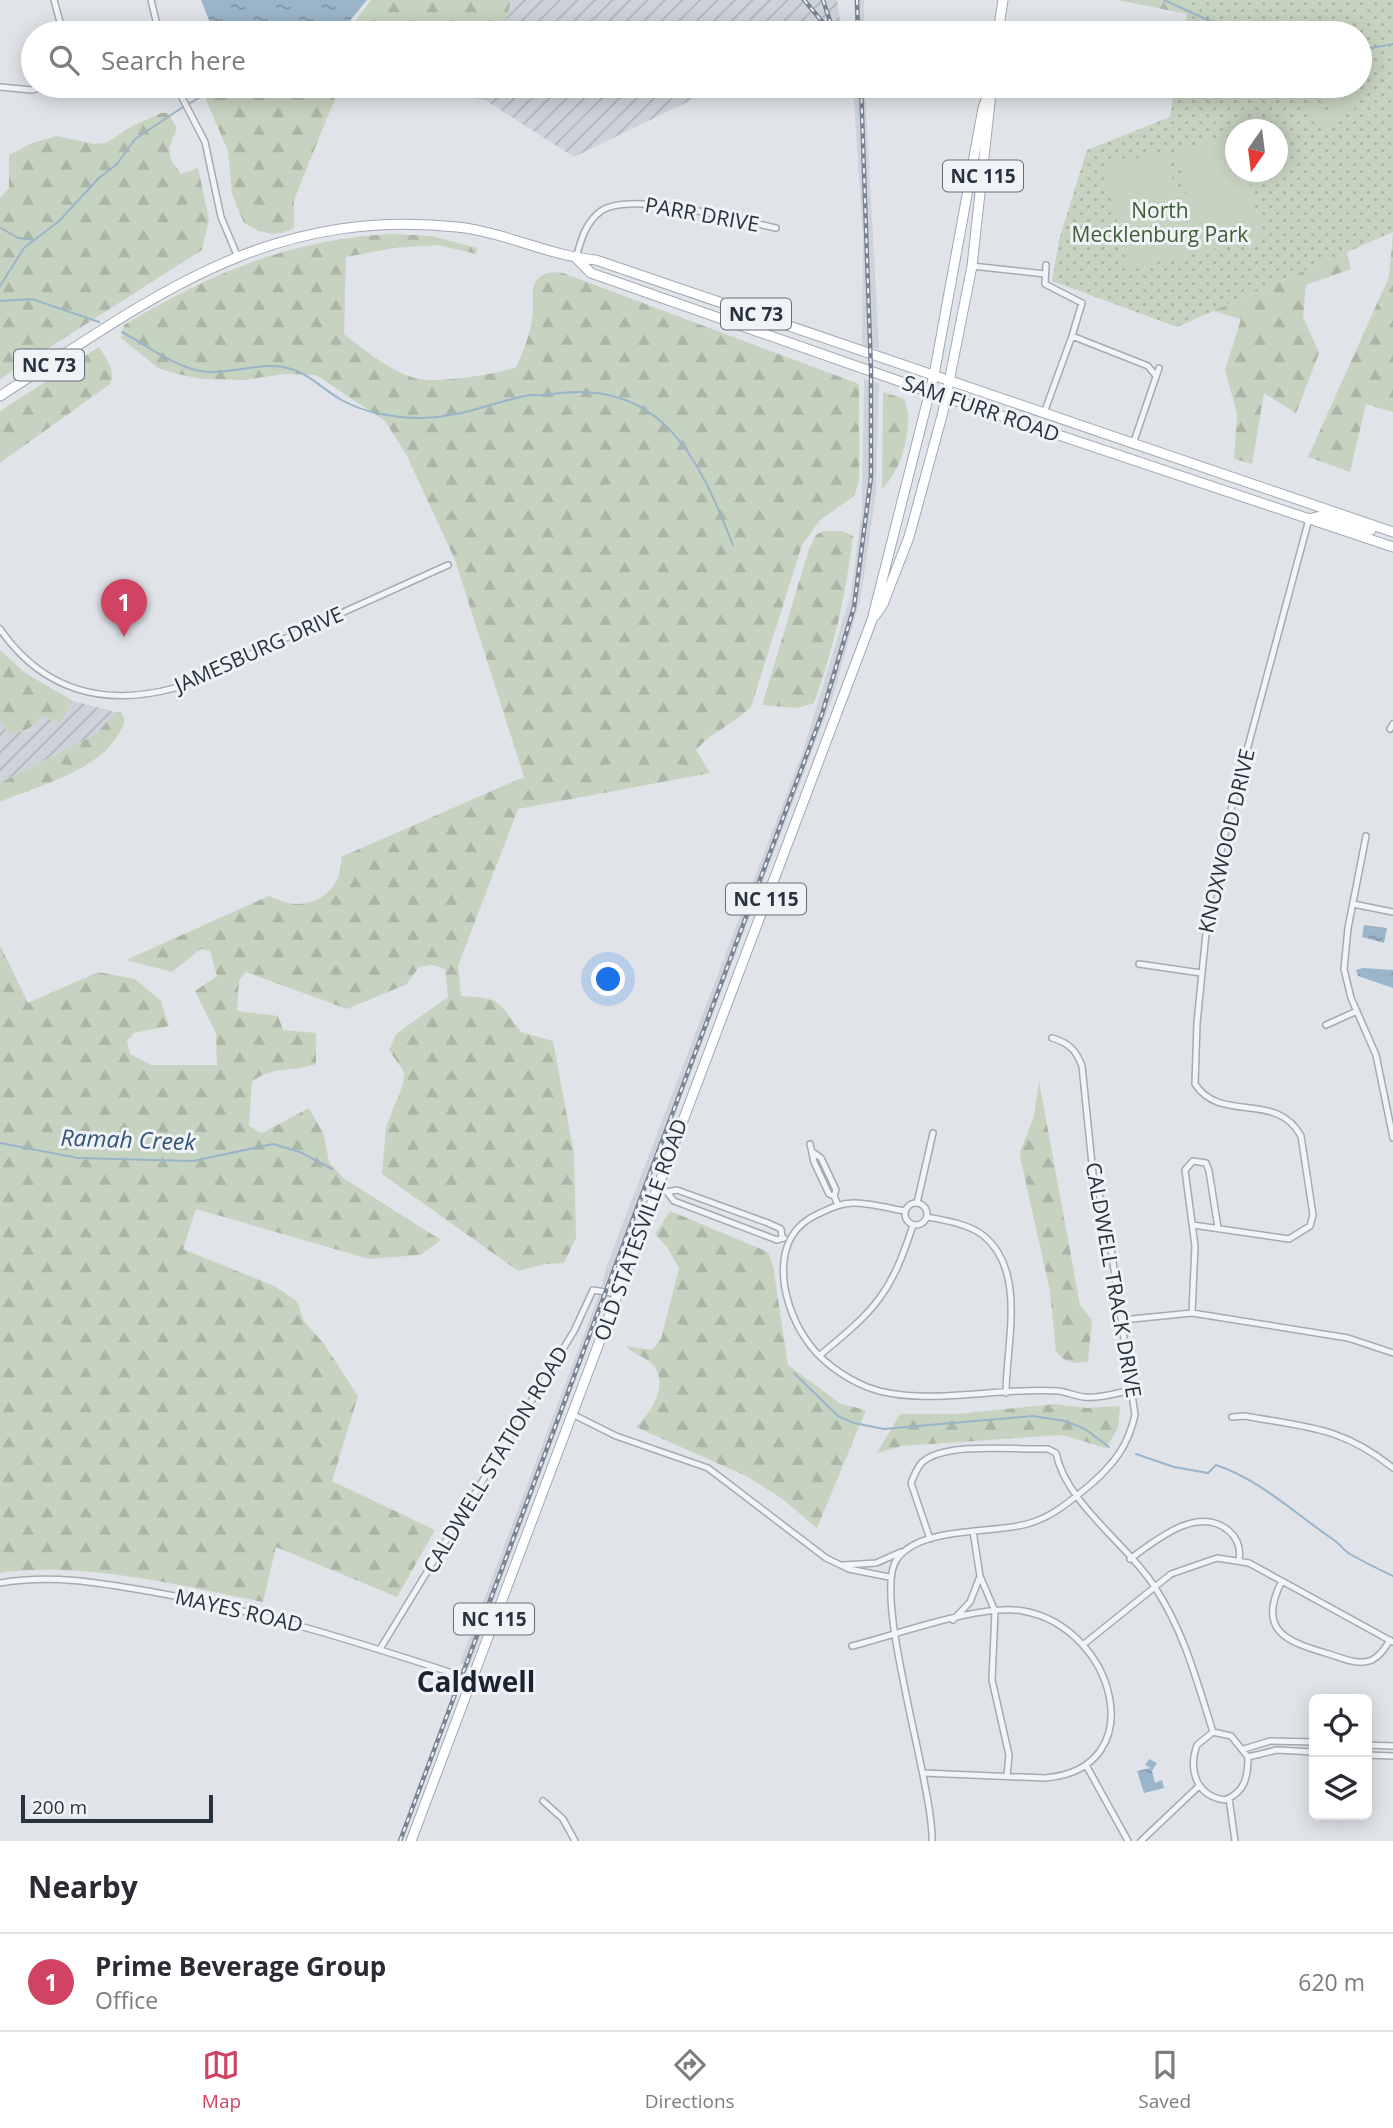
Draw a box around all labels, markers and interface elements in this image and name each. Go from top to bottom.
search box [21,21,1372,98]
icon: search [45,41,83,79]
text: Search here [101,42,246,78]
north arrow [1225,119,1288,182]
road number: NC 115 [943,160,1023,192]
street label: PARR DRIVE [643,190,762,238]
park label: North Mecklenburg Park [1072,196,1248,248]
road number: NC 73 [721,298,791,330]
road number: NC 73 [14,350,84,380]
street label: SAM FURR ROAD [899,368,1064,448]
pin: 1 [101,579,147,637]
street label: JAMESBURG DRIVE [168,599,347,700]
street label: KNOXWOOD DRIVE [1191,746,1261,936]
road number: NC 115 [726,884,806,914]
your location [591,962,625,996]
street label: OLD STATESVILLE ROAD [587,1115,693,1345]
water label: Ramah Creek [60,1121,197,1157]
street label: CALDWELL TRACK DRIVE [1079,1160,1149,1400]
street label: CALDWELL STATION ROAD [416,1341,574,1578]
street label: MAYES ROAD [173,1582,306,1638]
road number: NC 115 [454,1604,534,1634]
district label: Caldwell [417,1662,535,1700]
map controls [1309,1694,1372,1820]
button: locate [1309,1694,1372,1757]
button: layers [1309,1757,1372,1820]
scale bar [21,1792,214,1824]
text: 200 m [32,1794,87,1820]
text: Nearby [28,1866,138,1907]
text: Prime Beverage Group [95,1948,386,1984]
text: 1 [44,1966,58,1998]
text: 620 m [1298,1966,1365,1998]
text: Office [95,1984,158,2016]
tab: Map [202,2046,241,2114]
tab: Directions [645,2046,735,2114]
tab: Saved [1138,2046,1191,2114]

